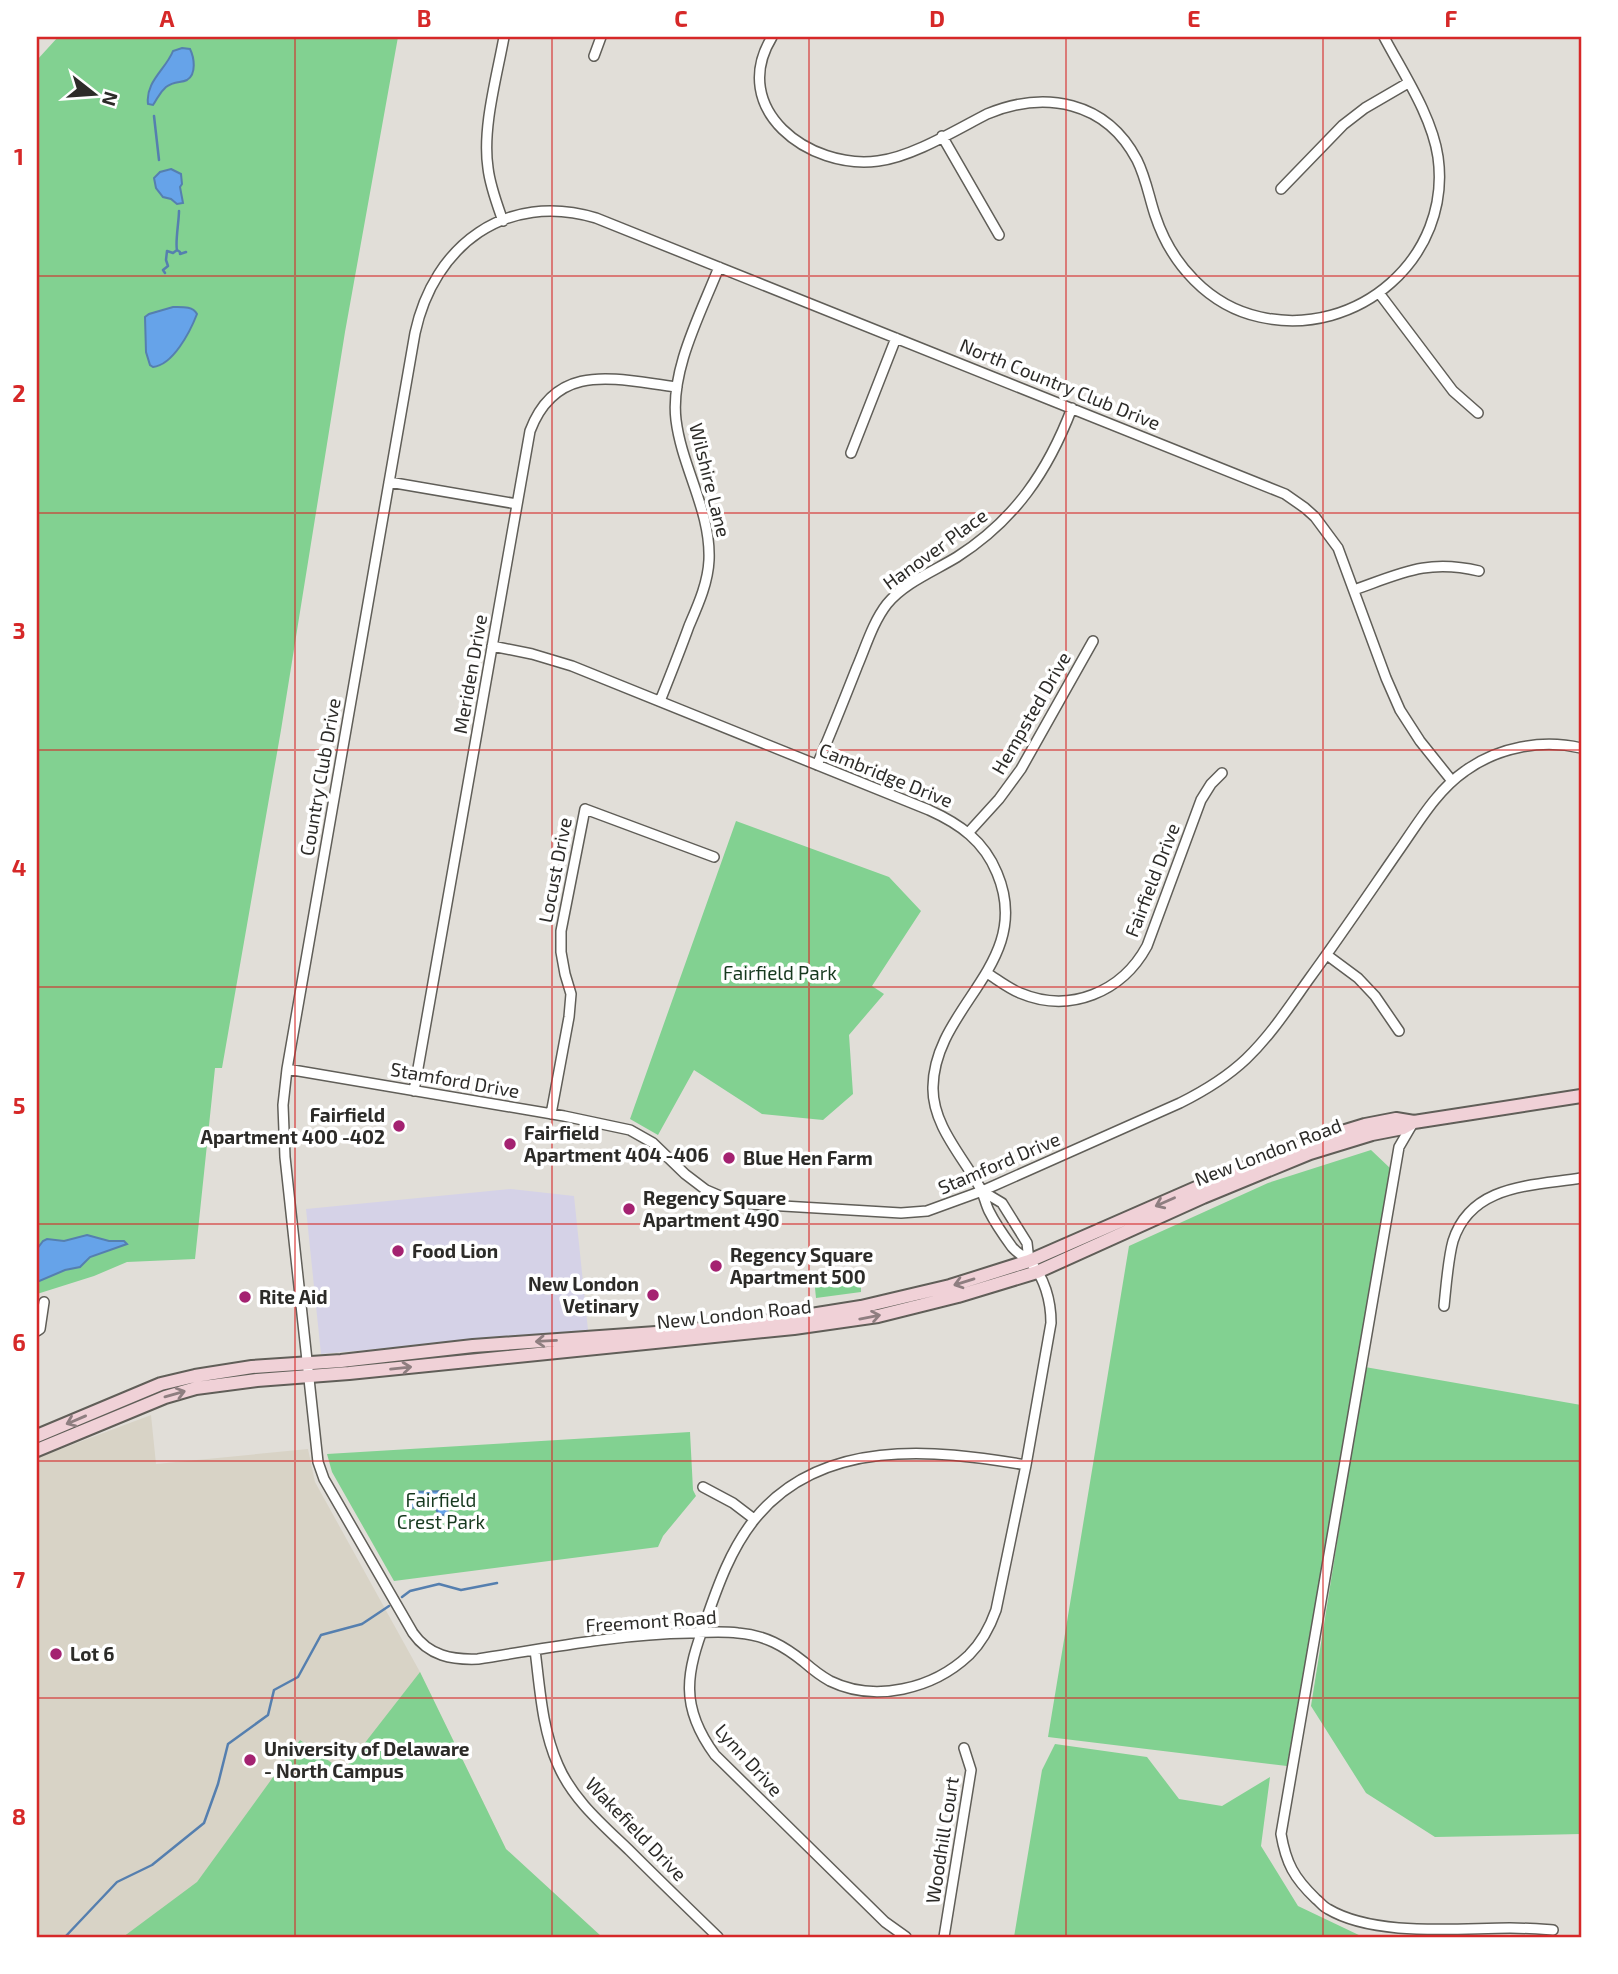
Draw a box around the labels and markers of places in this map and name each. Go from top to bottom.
place label: Fairfield Apartment 400 -402 [201,1103,385,1148]
marker: Fairfield Apartment 400 -402 [391,1118,407,1134]
place label: Fairfield Apartment 404 -406 [524,1121,709,1166]
marker: Fairfield Apartment 404 -406 [502,1136,518,1152]
place label: Blue Hen Farm [743,1146,873,1169]
marker: Blue Hen Farm [721,1150,737,1166]
place label: Regency Square Apartment 490 [643,1186,787,1231]
marker: Regency Square Apartment 490 [621,1201,637,1217]
place label: Food Lion [412,1239,498,1262]
marker: Food Lion [390,1243,406,1259]
place label: Regency Square Apartment 500 [730,1243,874,1288]
marker: Regency Square Apartment 500 [708,1258,724,1274]
place label: New London Vetinary [528,1272,639,1318]
place label: Rite Aid [259,1285,328,1308]
marker: New London Vetinary [645,1287,661,1303]
marker: Rite Aid [237,1289,253,1305]
place label: Lot 6 [70,1642,114,1665]
marker: Lot 6 [48,1646,64,1662]
place label: University of Delaware - North Campus [264,1737,470,1782]
marker: University of Delaware - North Campus [242,1752,258,1768]

